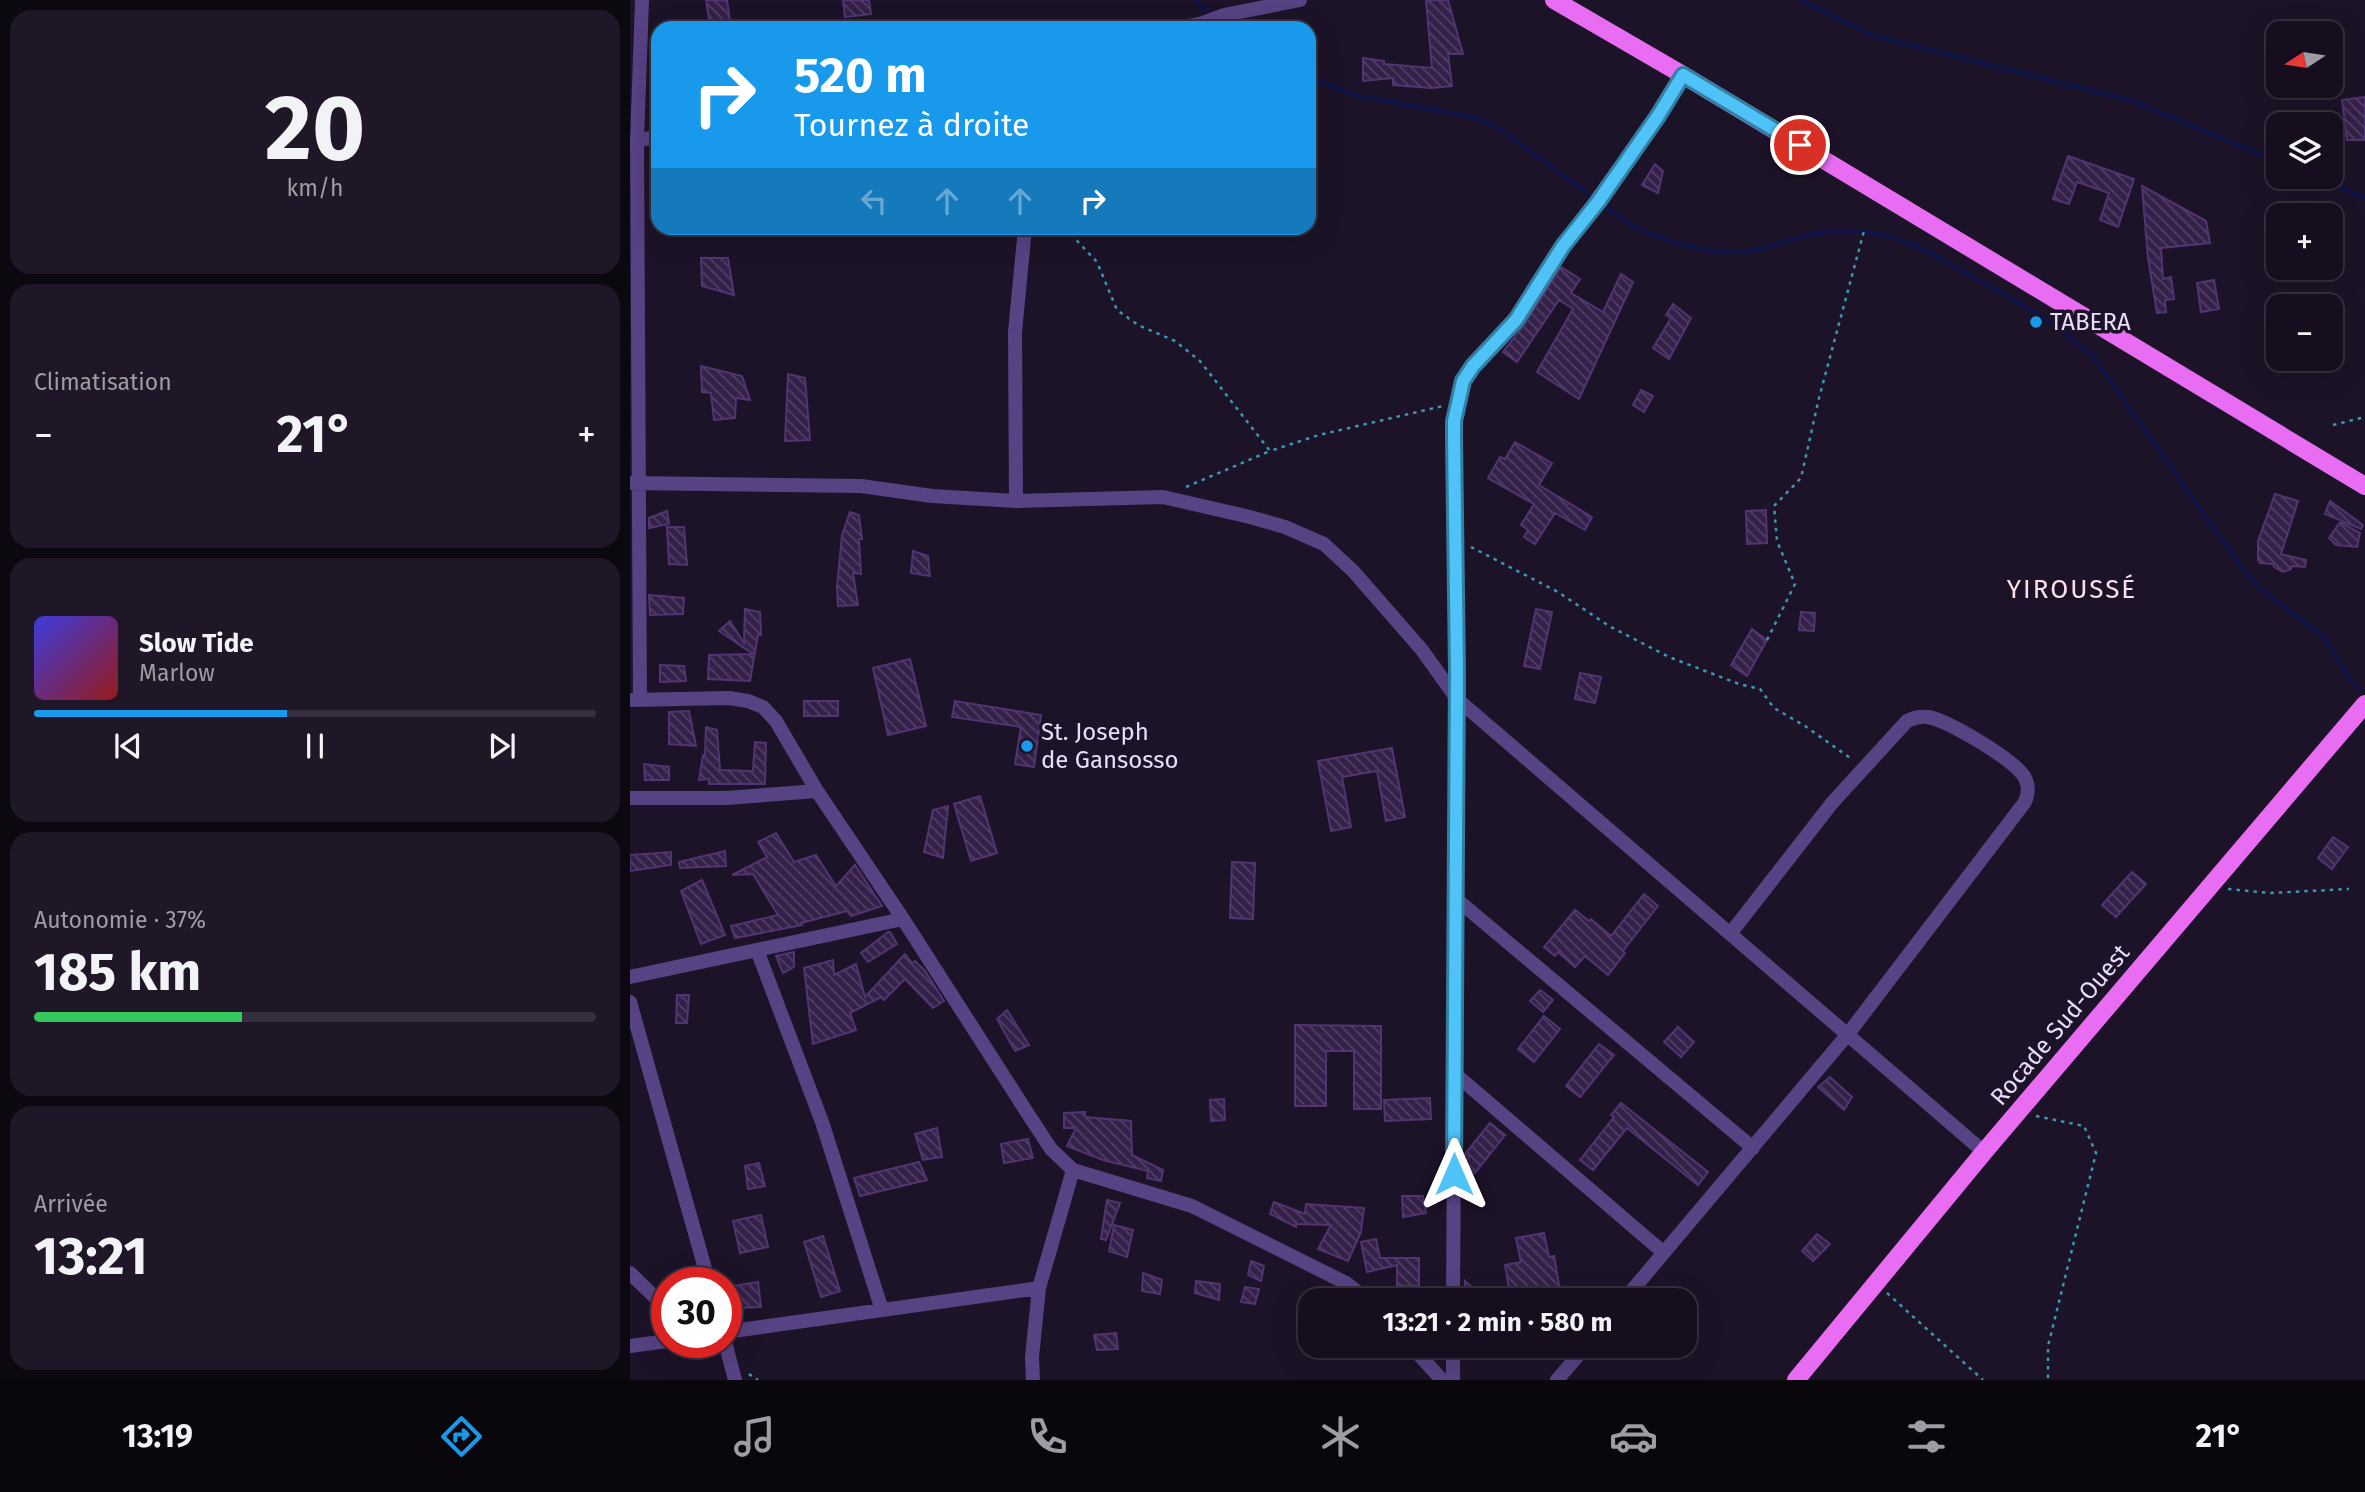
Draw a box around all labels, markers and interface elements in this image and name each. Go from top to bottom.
north arrow [2266,21,2343,98]
map controls [2266,21,2343,371]
text: 520 m [794,46,927,105]
icon: right [679,49,770,140]
text: 20 [265,74,365,183]
text: Tournez à droite [794,106,1030,144]
button: layers [2266,112,2343,189]
pin [1770,115,1830,175]
icon: arrive [1781,126,1819,164]
text: km/h [287,174,343,202]
icon: left [855,182,893,220]
icon: ahead [928,182,966,220]
icon: ahead [1001,182,1039,220]
icon: right [1074,182,1112,220]
button: + [2266,203,2343,280]
button: − [2266,294,2343,371]
place label: TABERA [2050,308,2131,336]
marker: TABERA [2028,314,2044,330]
text: Climatisation [34,368,172,396]
text: 21° [277,403,354,466]
text: − [34,412,53,458]
text: + [577,412,596,458]
district label: YIROUSSÉ [2007,574,2137,605]
text: Slow Tide [139,628,254,659]
text: Marlow [139,659,215,687]
place label: St. Joseph de Gansosso [1041,718,1178,774]
icon: previous [109,727,147,765]
icon: pause [296,727,334,765]
icon: next [483,727,521,765]
marker: St. Joseph de Gansosso [1019,738,1035,754]
text: Autonomie · 37% [34,906,206,934]
street label: Rocade Sud-Ouest [1985,939,2135,1111]
text: 185 km [34,941,201,1004]
position arrow [1417,1137,1491,1211]
text: Arrivée [34,1190,108,1218]
text: 13:21 [34,1225,148,1288]
speed limit sign: 30 [651,1267,742,1358]
text: 13:21 · 2 min · 580 m [1382,1307,1613,1338]
icon: directions [437,1412,486,1461]
icon: music [730,1412,779,1461]
icon: phone [1023,1412,1072,1461]
icon: climate [1316,1412,1365,1461]
icon: car [1609,1412,1658,1461]
icon: filters [1902,1412,1951,1461]
text: 13:19 [122,1417,193,1455]
text: 21° [2196,1417,2243,1455]

